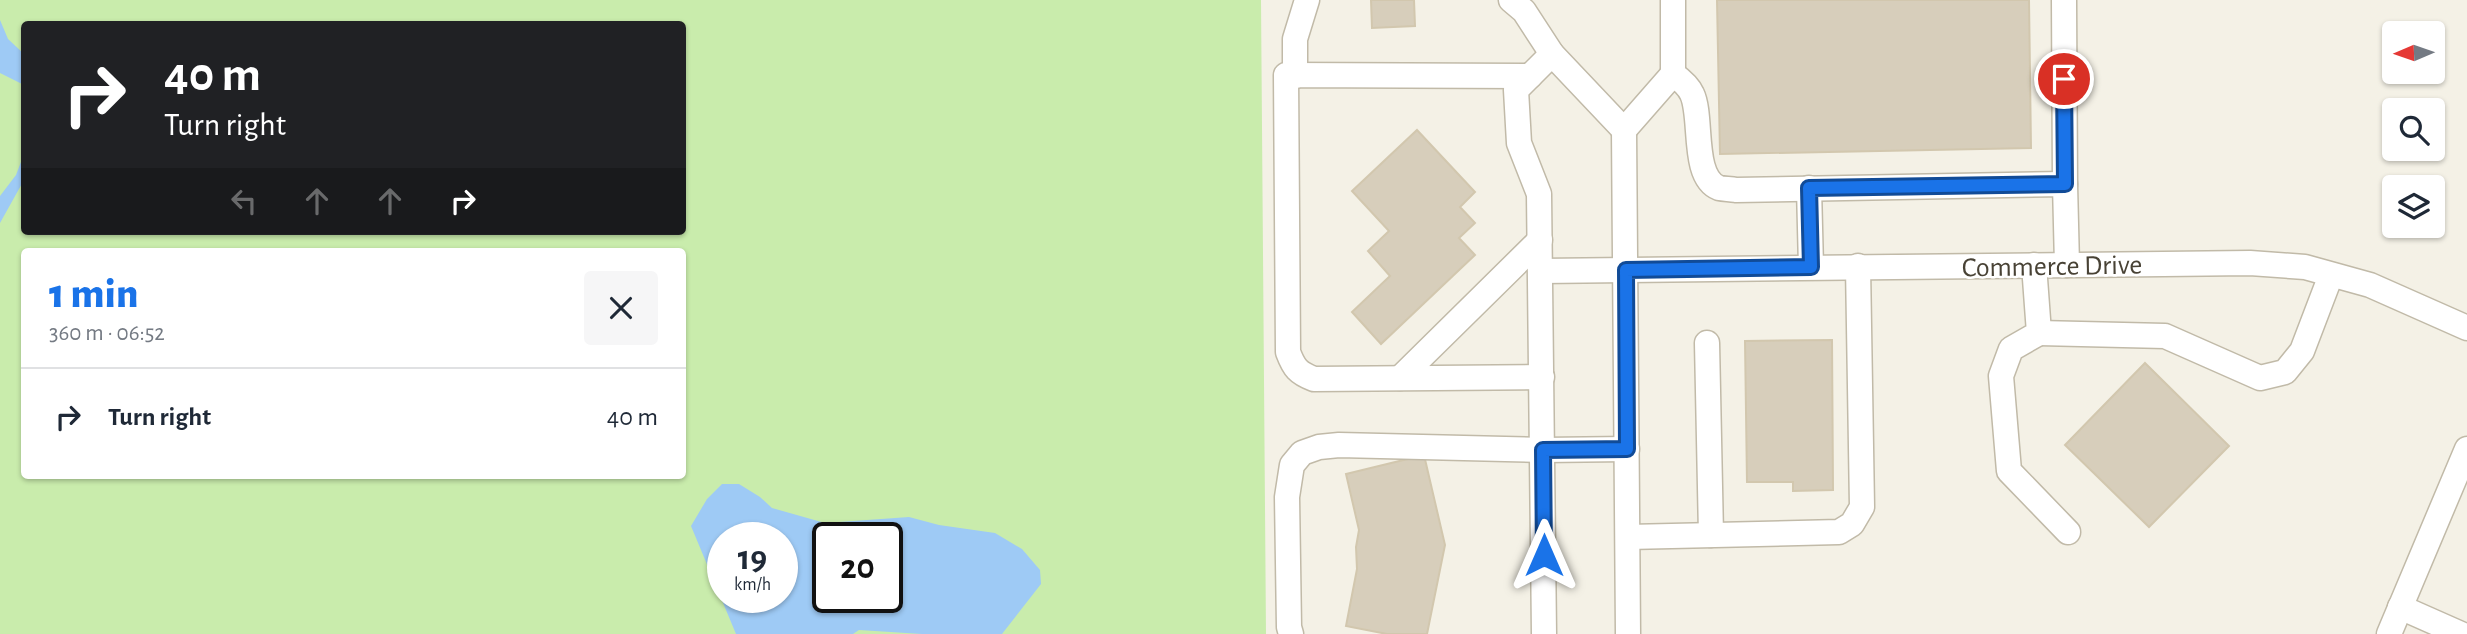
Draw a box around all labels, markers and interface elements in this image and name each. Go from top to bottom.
north arrow [2382,21,2445,84]
map controls [2382,21,2445,238]
icon: right [49,49,140,140]
pin [2034,49,2094,109]
text: 40 m [164,51,261,100]
icon: arrive [2045,60,2083,98]
button: search [2382,98,2445,161]
text: Turn right [164,109,286,141]
button: layers [2382,175,2445,238]
icon: left [225,182,263,220]
icon: ahead [298,182,336,220]
icon: ahead [371,182,409,220]
icon: right [444,182,482,220]
street label: Commerce Drive [1962,251,2142,283]
button: close [584,271,658,345]
text: 1 min [49,273,138,315]
text: 360 m · 06:52 [49,322,165,345]
icon: right [49,398,87,436]
text: Turn right [108,404,211,430]
text: 40 m [607,404,658,430]
position arrow [1507,518,1581,592]
speed limit sign: 20 [812,522,903,613]
text: 19 [738,541,767,576]
text: km/h [734,576,771,594]

